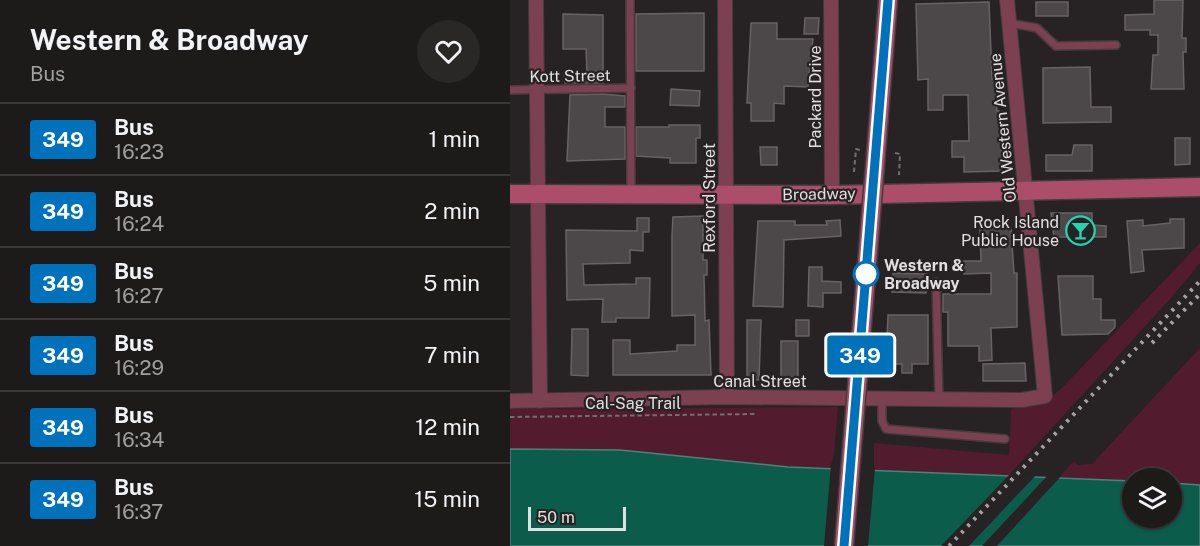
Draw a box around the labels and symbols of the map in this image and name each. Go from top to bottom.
street label: Packard Drive [806,46,825,148]
street label: Old Western Avenue [986,52,1020,204]
street label: Kott Street [529,66,611,86]
street label: Rexford Street [700,143,719,253]
street label: Broadway [782,184,856,204]
place label: Rock Island Public House [961,213,1059,250]
bar icon: Rock Island Public House [1064,215,1096,247]
place label: Western & Broadway [884,256,964,293]
marker: Western & Broadway [853,261,879,287]
line badge: 349 [826,336,895,374]
street label: Canal Street [713,372,807,391]
street label: Cal-Sag Trail [585,394,681,413]
scale bar [528,504,626,532]

